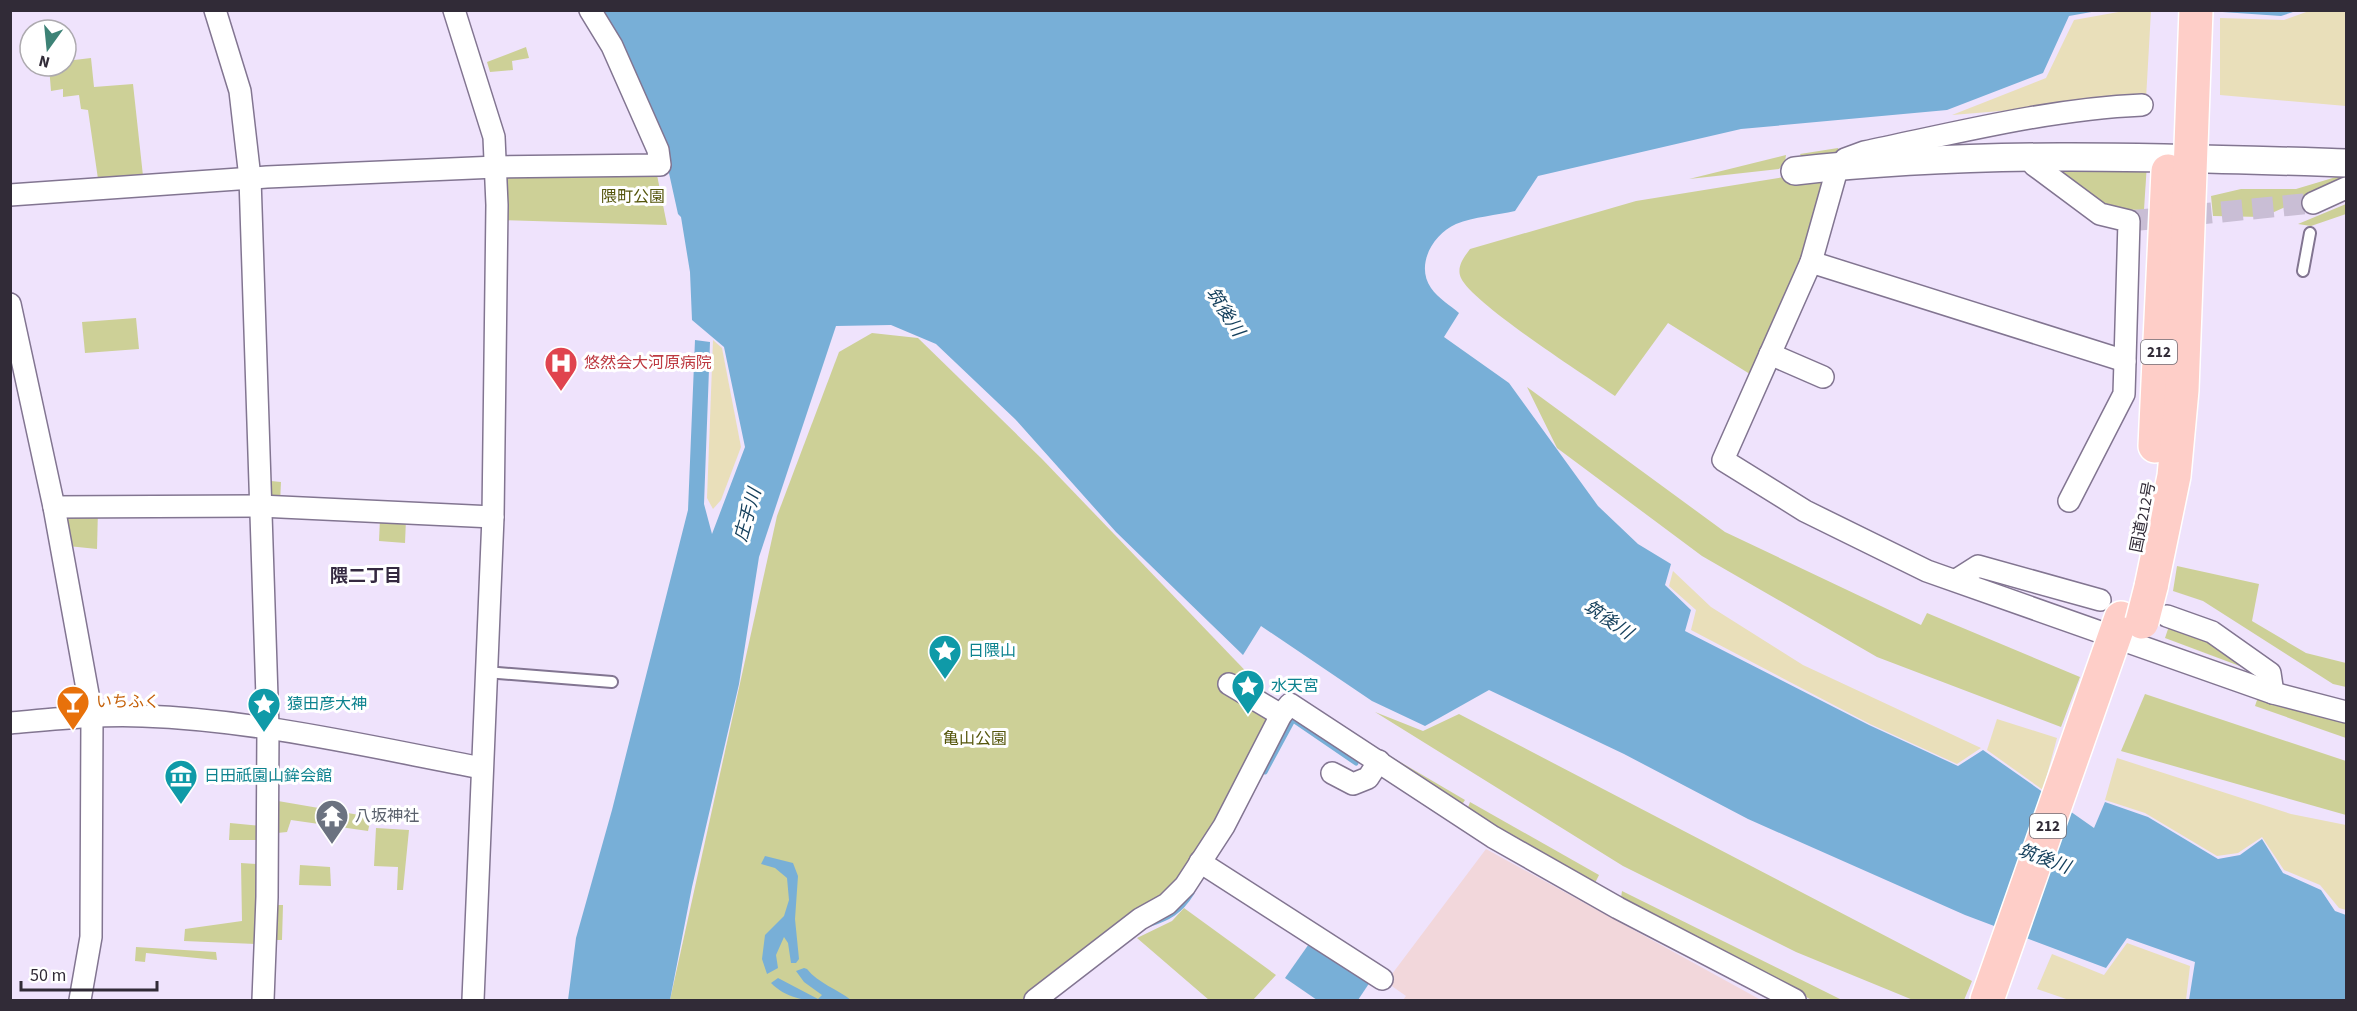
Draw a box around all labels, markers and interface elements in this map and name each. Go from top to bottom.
north arrow [18,18,78,78]
text: N [36,50,52,74]
park label: 隈町公園 [601,186,665,208]
water label: 筑後川 [1200,283,1251,343]
road number: 212 [2141,340,2177,364]
hospital icon: 悠然会大河原病院 [543,345,579,392]
place label: 悠然会大河原病院 [584,352,712,374]
street label: 国道212号 [2125,480,2161,554]
water label: 庄手川 [729,484,768,544]
district label: 隈二丁目 [330,564,402,589]
water label: 筑後川 [1579,595,1639,647]
place icon: 日隈山 [927,633,963,680]
place label: 日隈山 [968,640,1016,662]
place icon: 水天宮 [1230,668,1266,715]
place label: 水天宮 [1271,675,1319,697]
bar icon: いちふく [55,684,91,731]
place icon: 猿田彦大神 [246,686,282,733]
place label: いちふく [96,691,160,713]
place label: 猿田彦大神 [287,693,367,715]
park label: 亀山公園 [943,728,1007,750]
museum icon: 日田祇園山鉾会館 [163,758,199,805]
place label: 日田祇園山鉾会館 [204,765,332,787]
temple icon: 八坂神社 [314,798,350,845]
place label: 八坂神社 [355,805,419,827]
road number: 212 [2030,814,2066,838]
water label: 筑後川 [2014,838,2076,881]
scale bar [21,954,158,992]
text: 50 m [30,963,66,988]

